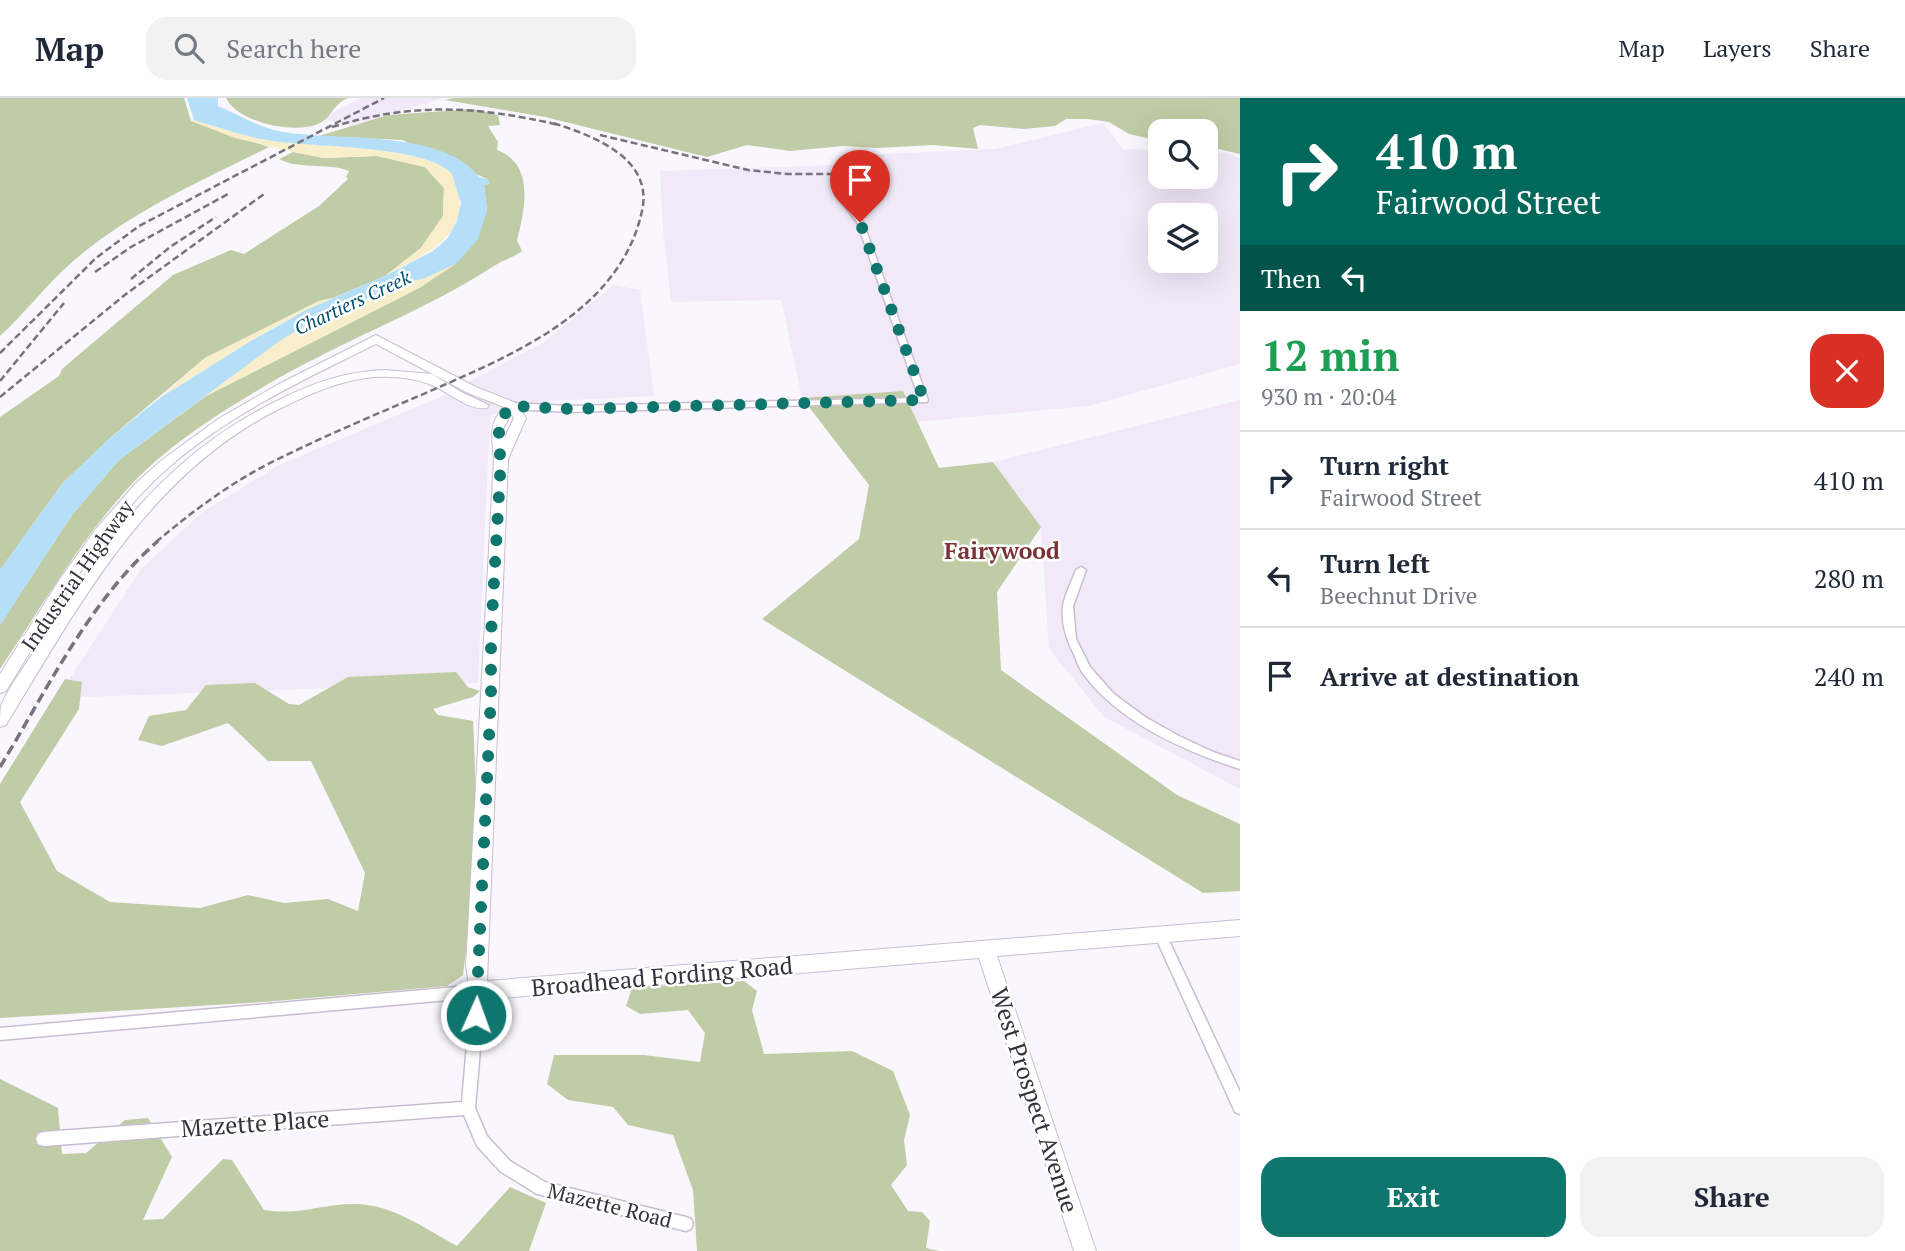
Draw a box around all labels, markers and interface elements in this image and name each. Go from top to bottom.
search box [146,17,636,80]
text: Map [35,27,104,70]
icon: search [170,29,208,67]
text: Search here [226,31,361,65]
text: Map [1618,32,1665,64]
text: Layers [1703,32,1772,64]
text: Share [1810,32,1870,64]
text: 410 m [1376,118,1518,183]
map controls [1148,119,1218,273]
button: search [1148,119,1218,189]
icon: right [1261,126,1352,217]
pin [830,150,890,222]
icon: arrive [841,161,879,199]
text: Fairwood Street [1376,181,1601,223]
button: layers [1148,203,1218,273]
icon: left [1335,259,1373,297]
text: Then [1261,261,1321,295]
water label: Chartiers Creek [290,264,415,340]
text: 12 min [1261,327,1400,383]
button: close [1810,334,1884,408]
text: 930 m · 20:04 [1261,381,1396,412]
text: Turn right [1320,448,1449,482]
icon: right [1261,461,1299,499]
text: 410 m [1814,463,1884,497]
text: Fairwood Street [1320,482,1482,513]
street label: Industrial Highway [14,494,140,656]
district label: Fairywood [944,535,1060,566]
text: Turn left [1320,546,1430,580]
icon: left [1261,559,1299,597]
text: 280 m [1814,561,1884,595]
text: Beechnut Drive [1320,580,1477,611]
icon: arrive [1261,657,1299,695]
text: Arrive at destination [1320,659,1579,693]
text: 240 m [1814,659,1884,693]
street label: Broadhead Fording Road [530,949,794,1003]
position arrow [439,978,513,1052]
street label: West Prospect Avenue [983,983,1087,1217]
street label: Mazette Place [180,1102,330,1144]
button: Exit [1261,1157,1566,1237]
button: Share [1580,1157,1884,1237]
street label: Mazette Road [545,1176,676,1234]

